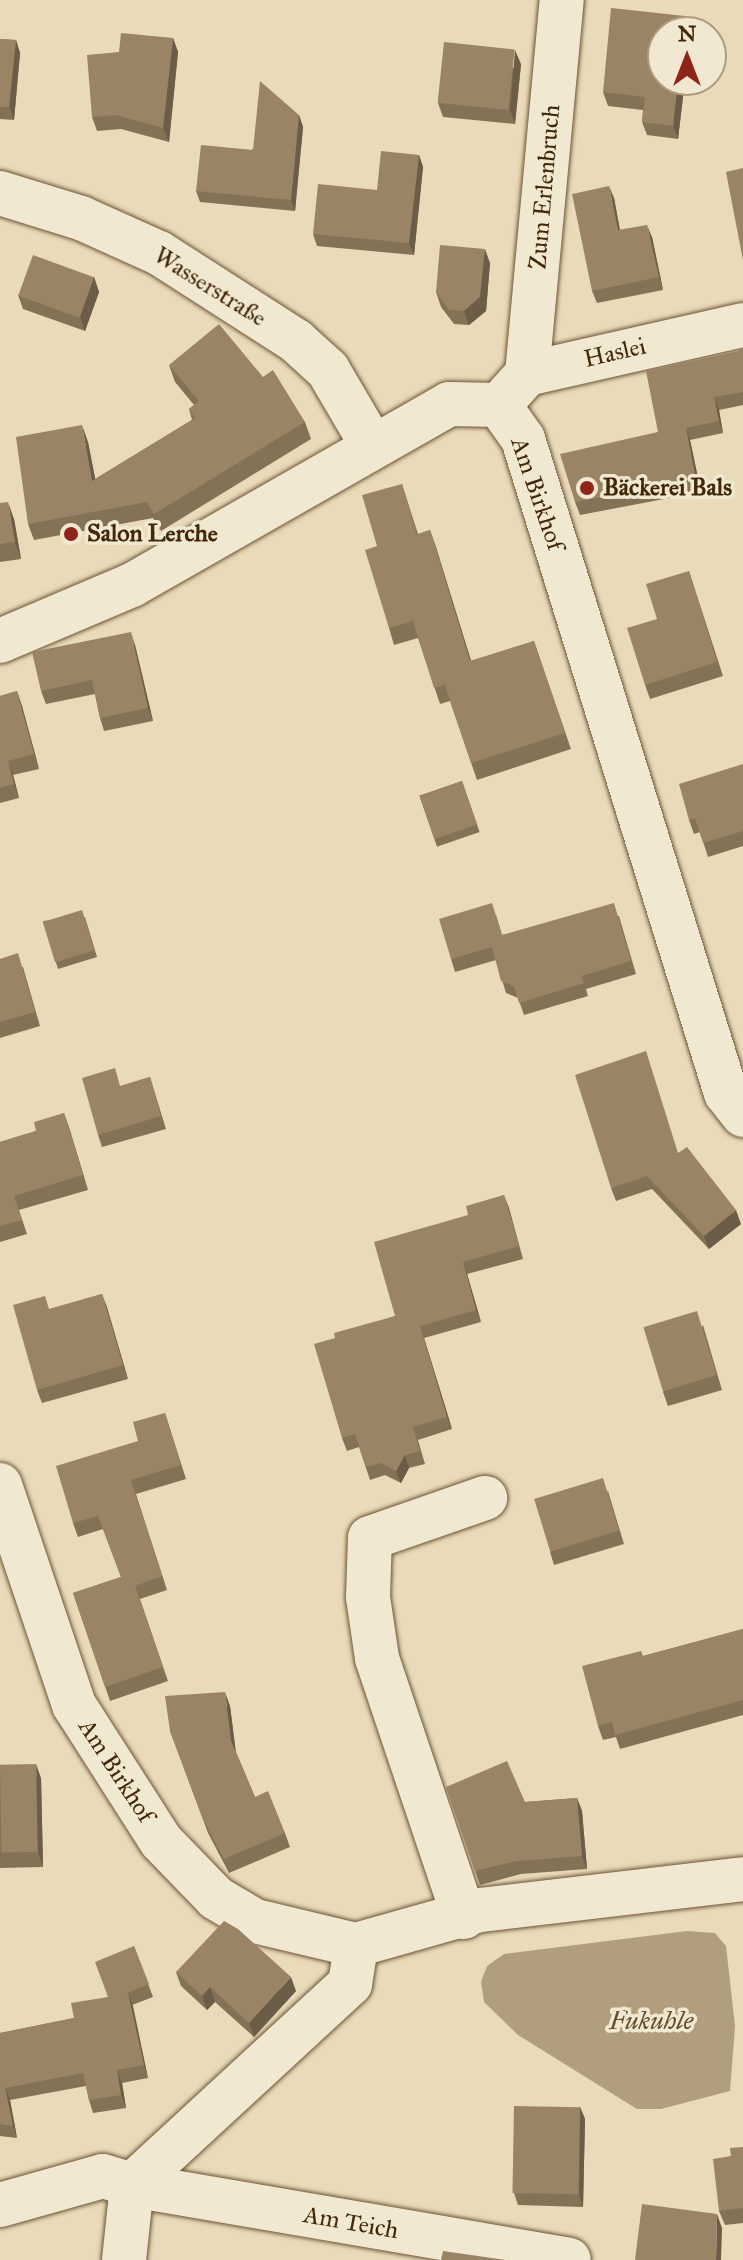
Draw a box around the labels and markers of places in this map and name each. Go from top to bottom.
place label: Bäckerei Bals [603,474,732,502]
marker: Bäckerei Bals [578,479,596,497]
place label: Salon Lerche [87,520,218,548]
marker: Salon Lerche [62,525,80,543]

